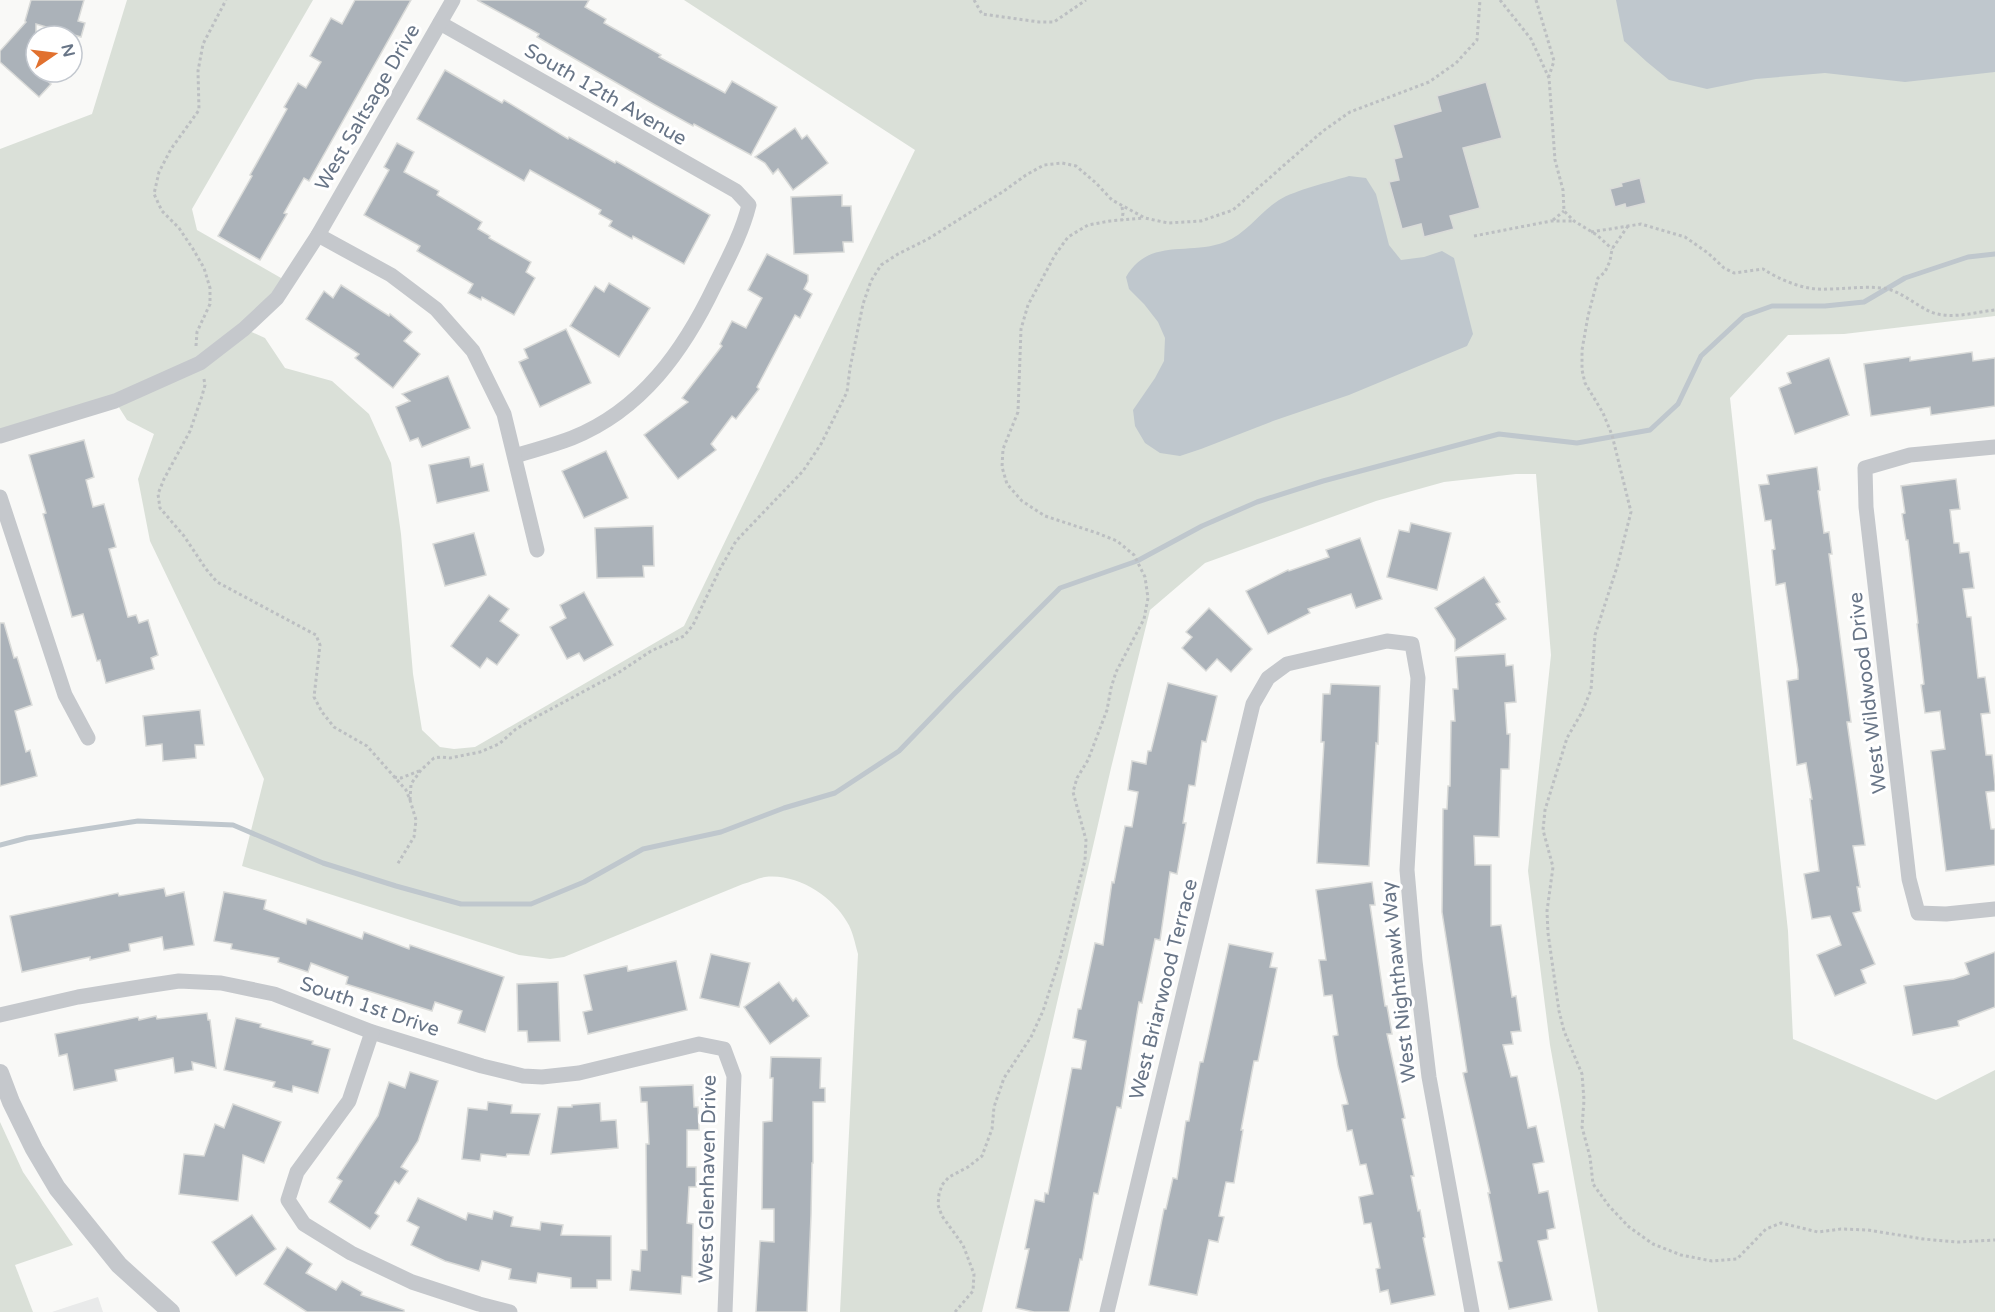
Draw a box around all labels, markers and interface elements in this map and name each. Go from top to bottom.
street label: West Saltsage Drive [310,20,425,195]
north arrow [24,24,84,84]
street label: South 12th Avenue [520,39,691,151]
text: N [56,42,79,59]
street label: West Wildwood Drive [1844,591,1892,795]
street label: West Briarwood Terrace [1125,876,1203,1102]
street label: West Nighthawk Way [1376,880,1422,1084]
street label: South 1st Drive [297,972,443,1042]
street label: West Glenhaven Drive [694,1075,722,1283]

